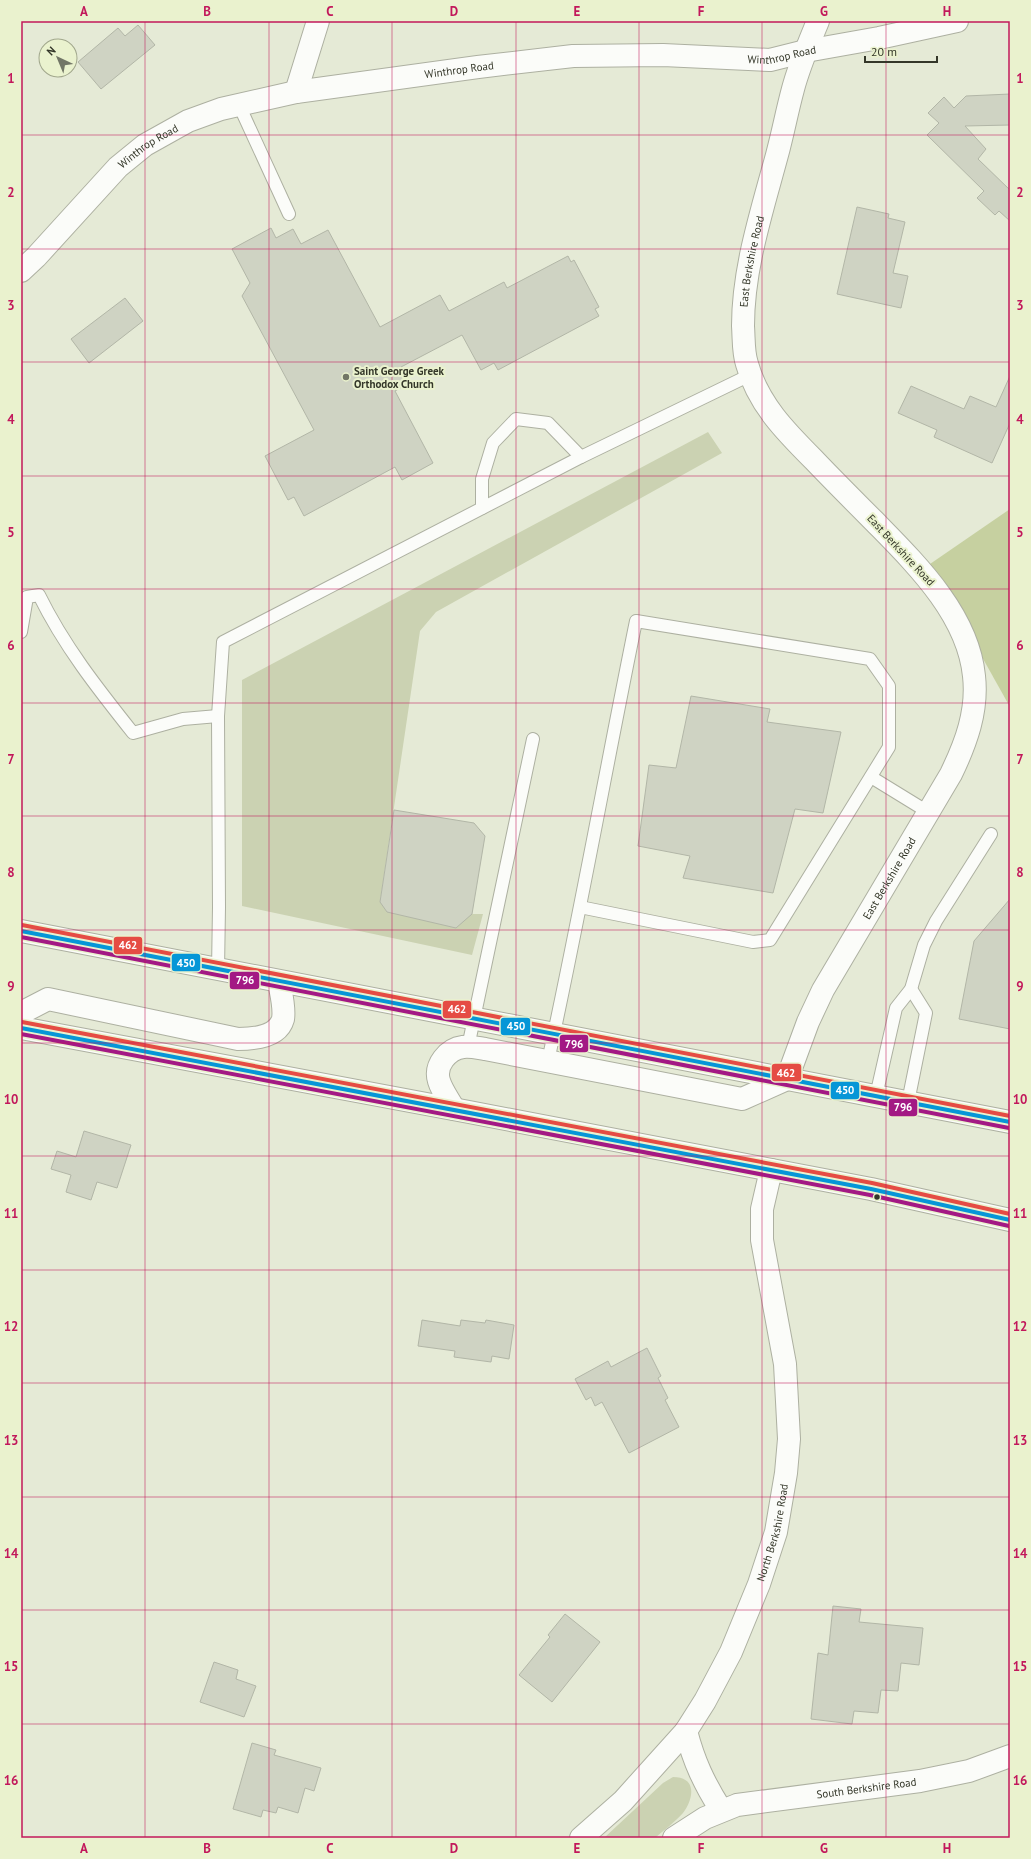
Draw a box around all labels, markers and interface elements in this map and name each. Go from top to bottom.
text: A [80,3,88,20]
text: B [203,3,211,20]
text: C [326,3,334,20]
text: D [450,3,458,20]
text: E [574,3,581,20]
text: F [698,3,705,20]
text: G [820,3,828,20]
text: H [943,3,951,20]
north arrow [38,38,78,78]
scale bar [865,38,937,64]
street label: Winthrop Road [747,42,817,67]
text: N [44,43,59,58]
text: 20 m [871,44,897,59]
street label: Winthrop Road [424,58,495,81]
text: 1 [7,70,15,87]
text: 1 [1016,70,1024,87]
street label: Winthrop Road [115,121,181,171]
text: 2 [7,184,15,201]
text: 2 [1016,184,1024,201]
street label: East Berkshire Road [737,214,767,308]
text: 3 [7,297,15,314]
text: 3 [1016,297,1024,314]
place label: Saint George Greek Orthodox Church [354,364,445,391]
marker: Saint George Greek Orthodox Church [341,372,351,382]
text: 4 [7,411,15,428]
text: 4 [1016,411,1024,428]
street label: East Berkshire Road [864,511,938,589]
text: 5 [7,524,15,541]
text: 5 [1016,524,1024,541]
text: 6 [7,637,15,654]
text: 6 [1016,637,1024,654]
text: 7 [7,751,15,768]
text: 7 [1016,751,1024,768]
street label: East Berkshire Road [860,835,919,922]
text: 8 [7,864,15,881]
text: 8 [1016,864,1024,881]
line badge: 462 [113,936,143,955]
text: 462 [119,938,137,952]
line badge: 450 [171,953,201,972]
text: 450 [177,956,195,970]
line badge: 796 [229,971,260,990]
text: 796 [236,973,254,987]
text: 9 [7,978,15,995]
text: 9 [1016,978,1024,995]
line badge: 462 [442,1000,472,1019]
text: 462 [448,1002,466,1016]
line badge: 450 [500,1017,531,1036]
text: 450 [507,1019,525,1033]
line badge: 796 [559,1034,589,1053]
text: 796 [565,1037,583,1051]
line badge: 462 [771,1063,802,1082]
text: 462 [777,1066,795,1080]
line badge: 450 [830,1081,860,1100]
text: 450 [836,1083,854,1097]
text: 10 [4,1091,18,1108]
text: 10 [1013,1091,1027,1108]
line badge: 796 [888,1098,918,1117]
text: 796 [894,1100,912,1114]
unlabelled marker [872,1192,882,1202]
text: 11 [4,1205,18,1222]
text: 11 [1013,1205,1027,1222]
text: 12 [4,1318,18,1335]
text: 12 [1013,1318,1027,1335]
text: 13 [4,1432,18,1449]
text: 13 [1013,1432,1027,1449]
street label: North Berkshire Road [753,1483,791,1583]
text: 14 [4,1545,19,1562]
text: 14 [1013,1545,1028,1562]
text: 15 [4,1658,18,1675]
text: 15 [1013,1658,1027,1675]
text: 16 [4,1772,18,1789]
text: 16 [1013,1772,1027,1789]
street label: South Berkshire Road [816,1775,917,1802]
text: A [80,1840,88,1857]
text: B [203,1840,211,1857]
text: C [326,1840,334,1857]
text: D [450,1840,458,1857]
text: E [574,1840,581,1857]
text: F [698,1840,705,1857]
text: G [820,1840,828,1857]
text: H [943,1840,951,1857]

